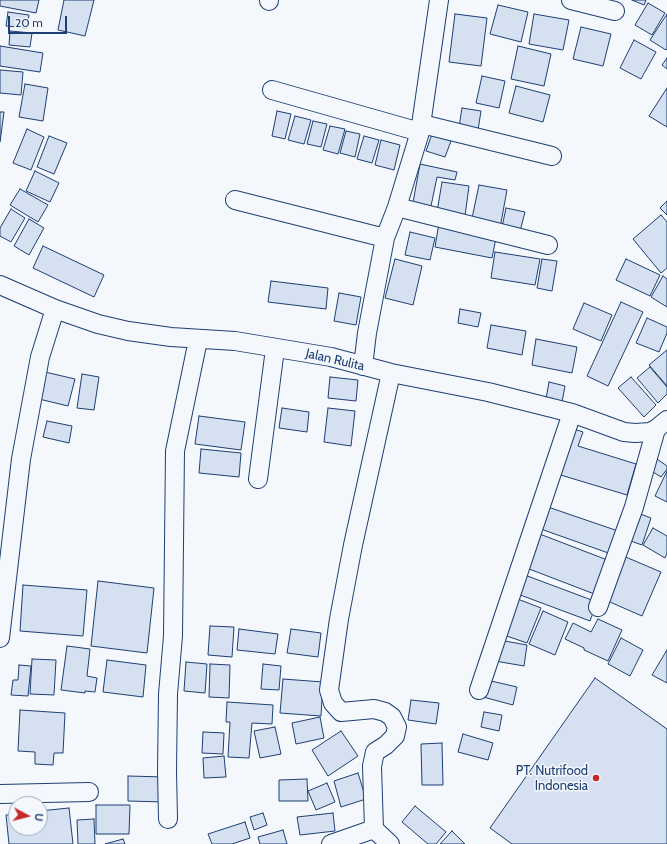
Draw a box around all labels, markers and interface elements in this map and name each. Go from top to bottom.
scale bar [10,8,69,34]
text: 20 m [15,15,43,30]
street label: Jalan Rulita [304,346,366,374]
place label: PT. Nutrifood Indonesia [516,763,588,794]
marker: PT. Nutrifood Indonesia [591,773,601,783]
north arrow [8,796,48,836]
text: U [31,813,46,822]

